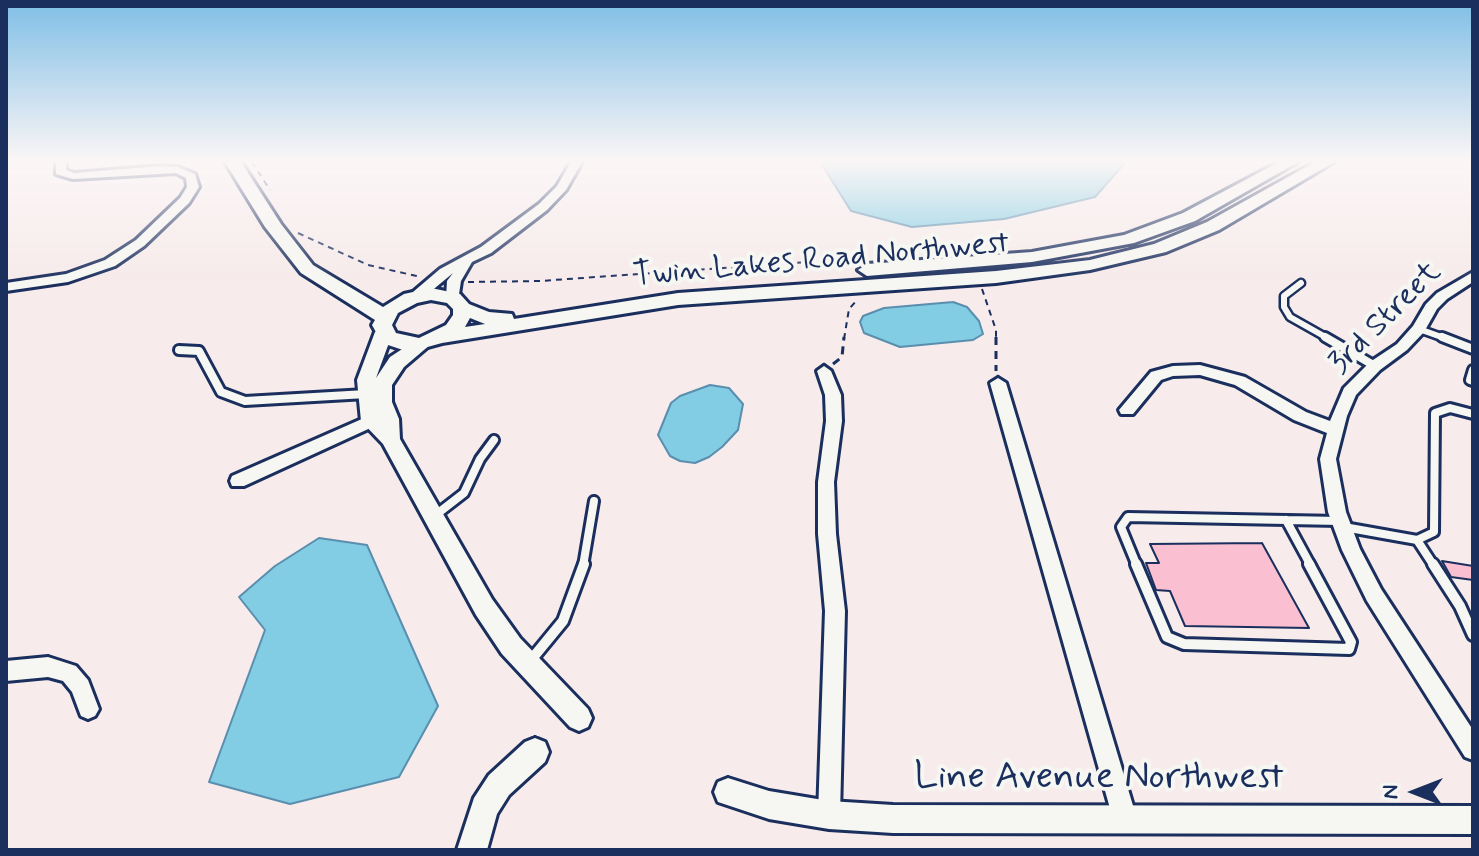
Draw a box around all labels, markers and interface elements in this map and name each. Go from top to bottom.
street label: Twin Lakes Road Northwest [631,225,1011,297]
street label: 3rd Street [1322,255,1450,383]
north arrow [1375,752,1455,832]
street label: Line Avenue Northwest [914,756,1284,802]
text: N [1377,785,1405,799]

